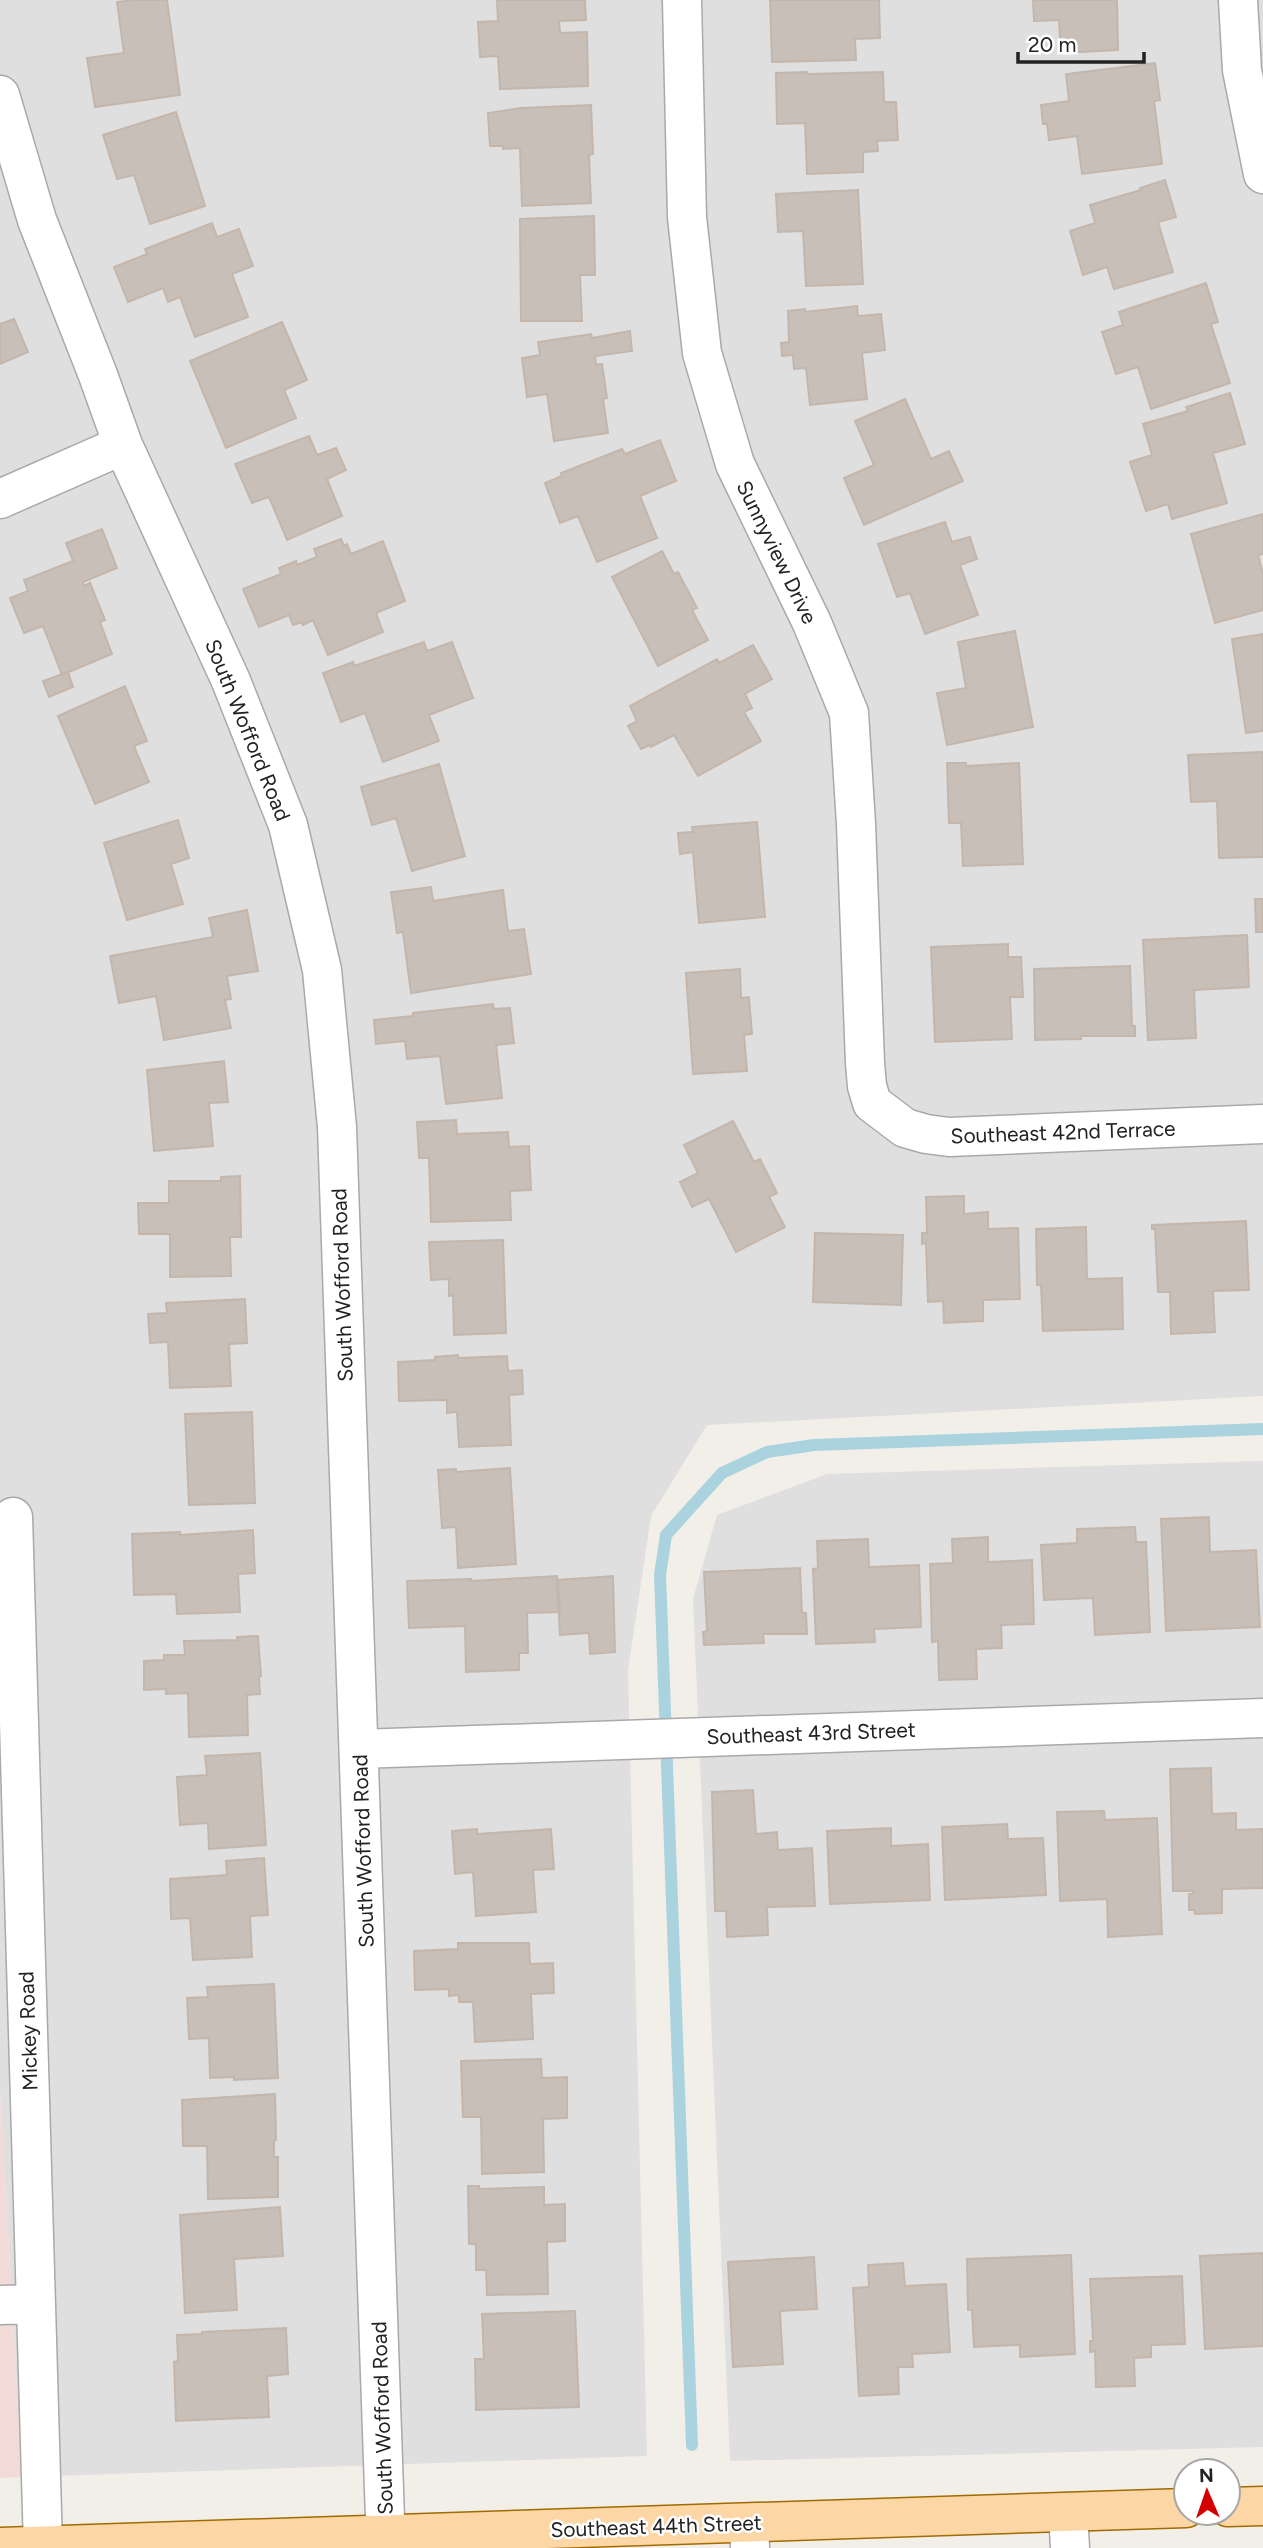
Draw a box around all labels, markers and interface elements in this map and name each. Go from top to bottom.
scale bar [1018,21,1144,65]
text: 20 m [1028,32,1076,57]
street label: Sunnyview Drive [732,476,822,628]
street label: South Wofford Road [200,636,296,824]
street label: Southeast 42nd Terrace [950,1116,1176,1148]
street label: South Wofford Road [326,1188,358,1382]
street label: Southeast 43rd Street [706,1717,916,1749]
street label: South Wofford Road [347,1754,379,1948]
street label: Mickey Road [13,1971,43,2091]
street label: South Wofford Road [366,2321,398,2515]
north arrow [1172,2457,1242,2527]
text: N [1199,2464,1214,2487]
street label: Southeast 44th Street [550,2510,762,2542]

